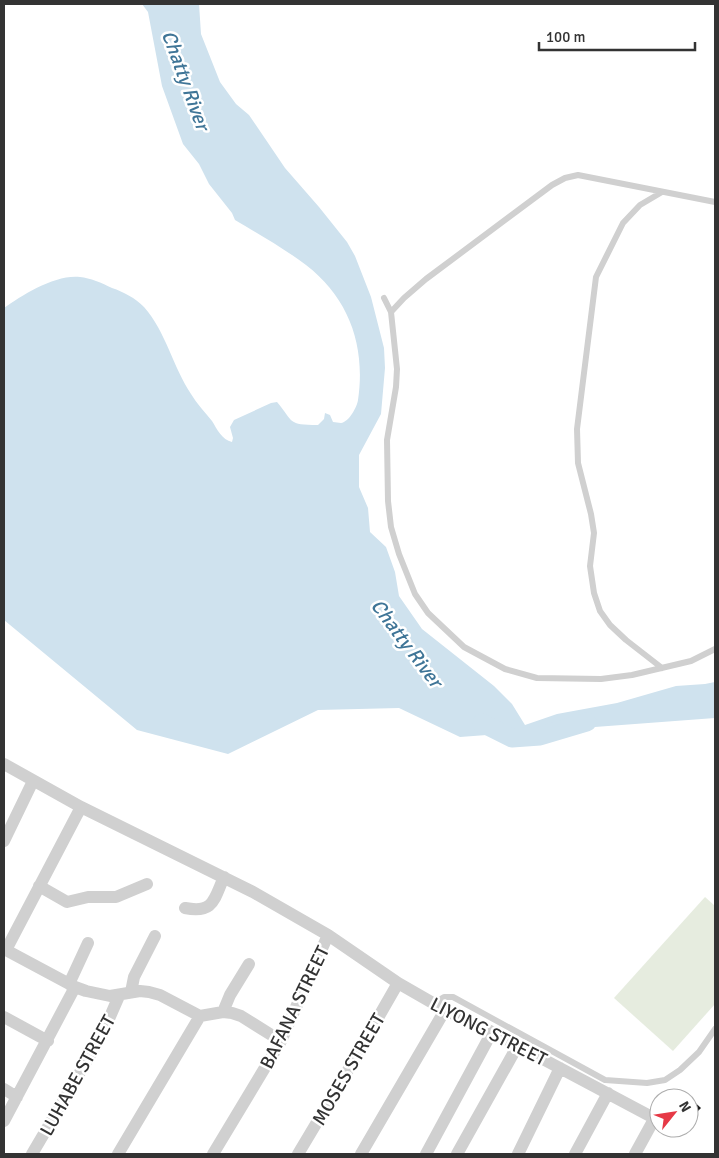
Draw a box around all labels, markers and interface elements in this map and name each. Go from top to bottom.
scale bar [539,20,695,52]
water label: Chatty River [156,27,216,136]
text: 100 m [546,28,586,46]
water label: Chatty River [365,594,450,695]
street label: BAFANA STREET [255,941,335,1073]
street label: LIYONG STREET [426,992,552,1072]
street label: MOSES STREET [307,1009,391,1130]
street label: LUHABE STREET [35,1010,121,1140]
north arrow [649,1088,699,1138]
text: N [675,1098,695,1115]

